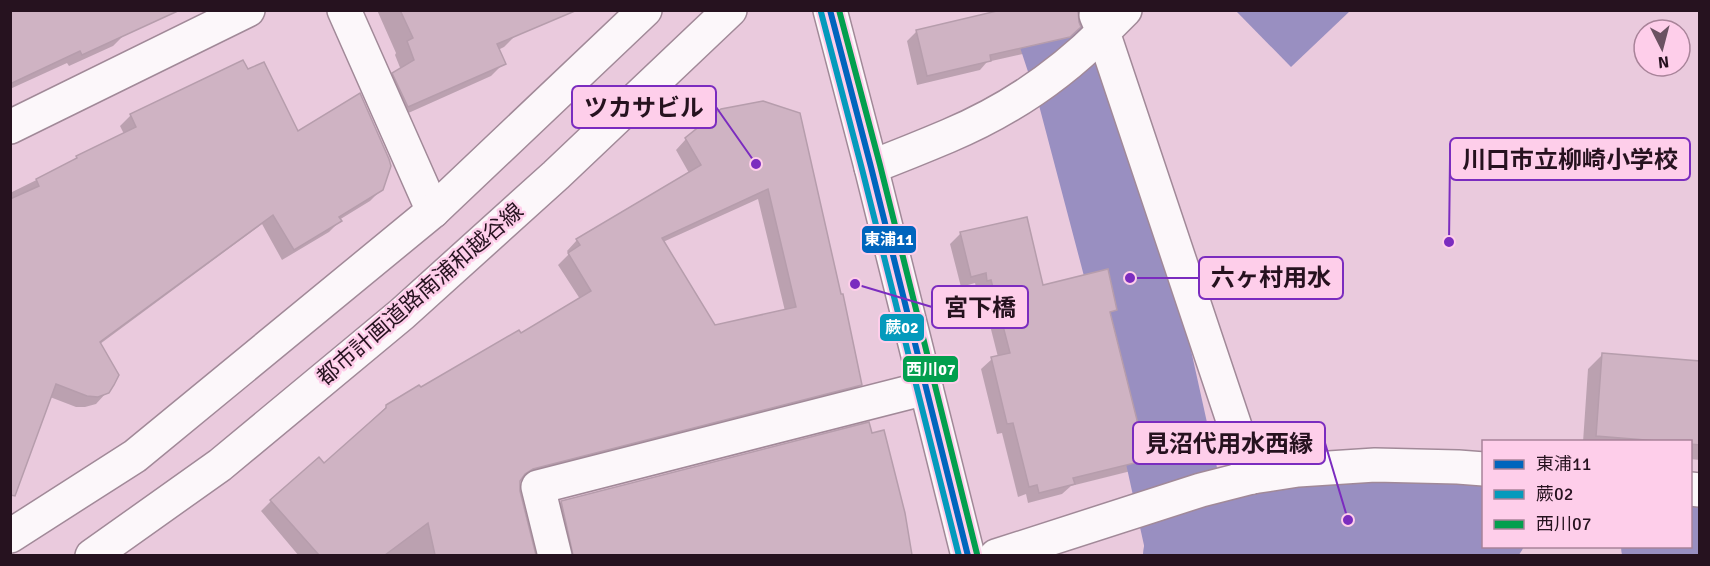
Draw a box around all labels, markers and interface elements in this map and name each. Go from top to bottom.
north arrow [1632,18,1692,78]
text: N [1657,51,1670,72]
callout: ツカサビル [572,86,716,128]
text: ツカサビル [584,93,704,123]
callout: 川口市立柳崎小学校 [1450,138,1690,180]
text: 川口市立柳崎小学校 [1462,145,1678,175]
street label: 都市計画道路南浦和越谷線 [312,197,528,391]
line badge: 東浦11 [861,225,917,254]
text: 東浦11 [864,230,914,250]
callout: 六ヶ村用水 [1199,257,1343,299]
text: 六ヶ村用水 [1211,263,1331,293]
callout: 宮下橋 [932,286,1028,328]
text: 宮下橋 [944,293,1016,323]
line badge: 蕨02 [879,313,925,342]
text: 蕨02 [885,318,919,338]
line badge: 西川07 [902,355,959,383]
text: 西川07 [906,360,956,380]
callout: 見沼代用水西縁 [1133,422,1325,464]
text: 見沼代用水西縁 [1145,429,1313,459]
legend [1482,440,1692,548]
text: 東浦11 [1536,453,1591,475]
text: 蕨02 [1536,483,1573,505]
text: 西川07 [1536,513,1591,535]

